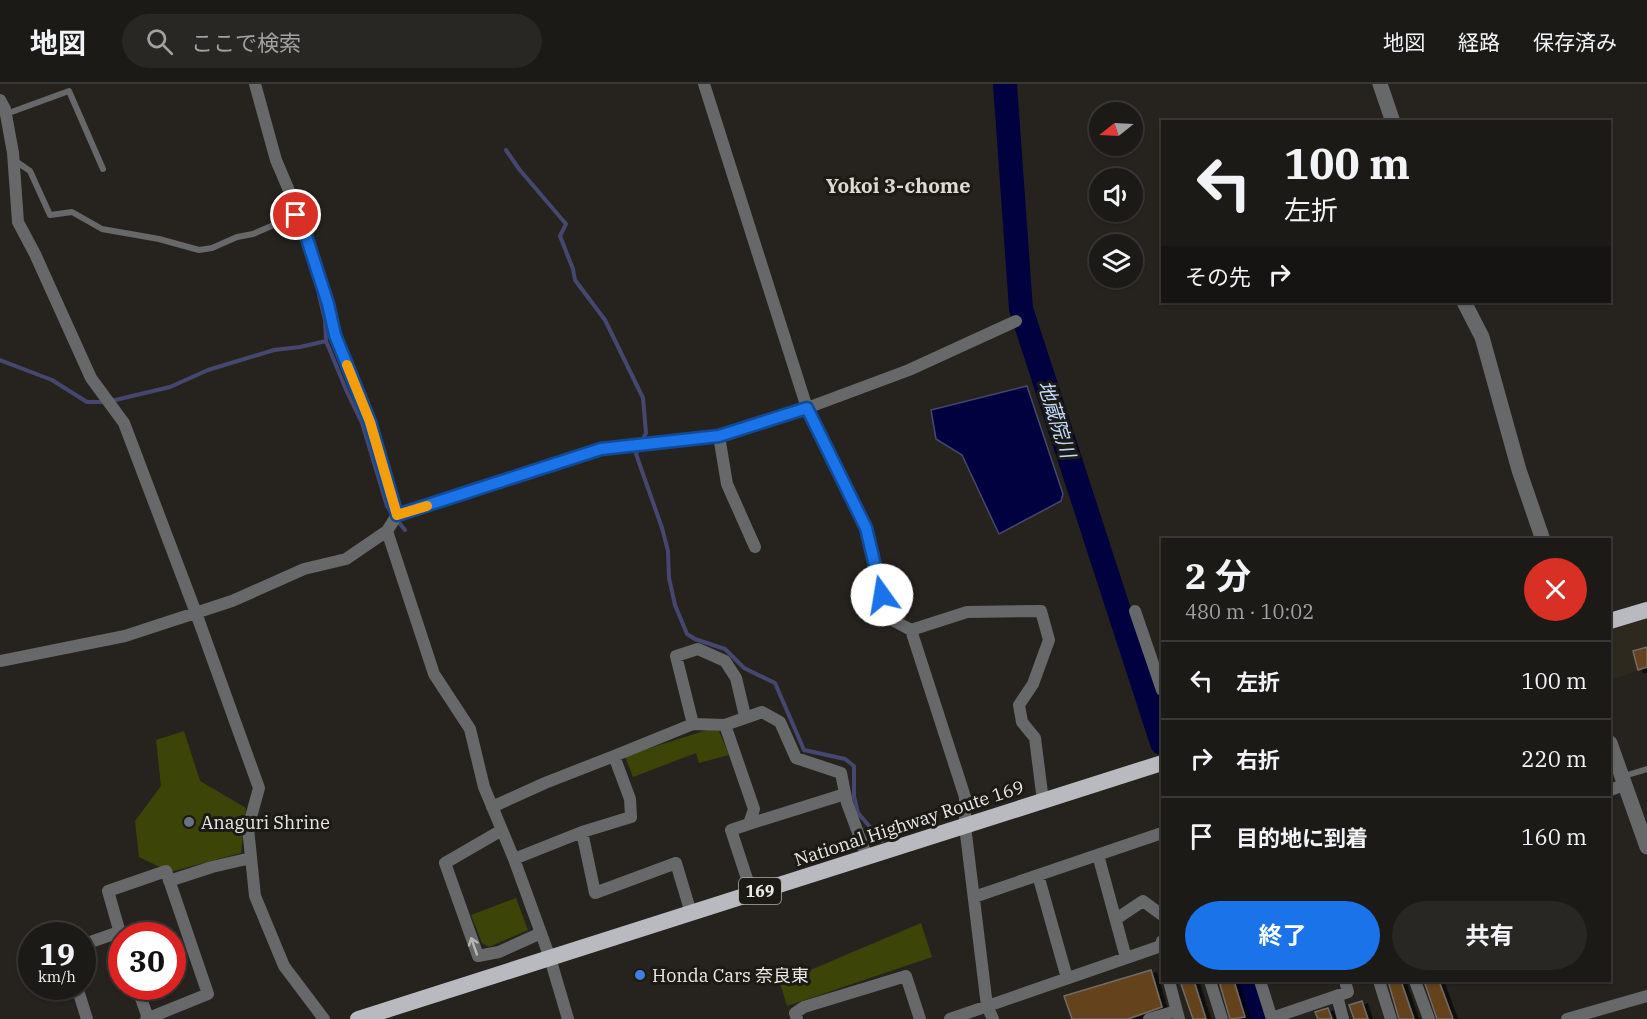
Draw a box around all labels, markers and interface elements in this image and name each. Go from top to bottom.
search box [122,14,542,68]
text: 地図 [30,24,86,61]
icon: search [143,25,176,58]
text: ここで検索 [191,28,301,57]
text: 地図 [1383,28,1425,56]
text: 経路 [1458,28,1500,56]
text: 保存済み [1533,28,1617,56]
north arrow [1089,102,1143,156]
map controls [1089,102,1143,288]
text: 100 m [1284,136,1410,191]
icon: left [1185,144,1263,222]
button: sound [1089,168,1143,222]
district label: Yokoi 3-chome [825,172,971,199]
pin [270,189,321,240]
text: 左折 [1284,192,1338,227]
icon: arrive [279,198,312,231]
button: layers [1089,234,1143,288]
icon: right [1263,258,1296,291]
text: その先 [1185,262,1251,291]
water label: 地蔵院川 [1032,377,1083,463]
text: 2 分 [1185,552,1251,599]
button: close [1524,558,1587,621]
position arrow [850,563,914,627]
text: 480 m · 10:02 [1185,598,1314,625]
icon: left [1185,664,1218,697]
text: 100 m [1521,666,1587,695]
text: 左折 [1236,667,1280,696]
icon: right [1185,742,1218,775]
text: 220 m [1521,744,1587,773]
text: 右折 [1236,745,1280,774]
street label: National Highway Route 169 [791,775,1027,871]
place label: Anaguri Shrine [201,811,330,834]
marker: Anaguri Shrine [182,815,196,829]
icon: arrive [1185,820,1218,853]
text: 160 m [1521,822,1587,851]
text: 目的地に到着 [1236,823,1368,852]
road number: 169 [739,878,781,904]
button: 終了 [1185,901,1380,970]
button: 共有 [1392,901,1587,970]
speed limit sign: 30 [108,922,186,1000]
text: 19 [39,934,75,973]
one-way arrow [467,937,478,956]
place label: Honda Cars 奈良東 [652,964,809,987]
text: km/h [38,967,76,986]
marker: Honda Cars 奈良東 [633,968,647,982]

